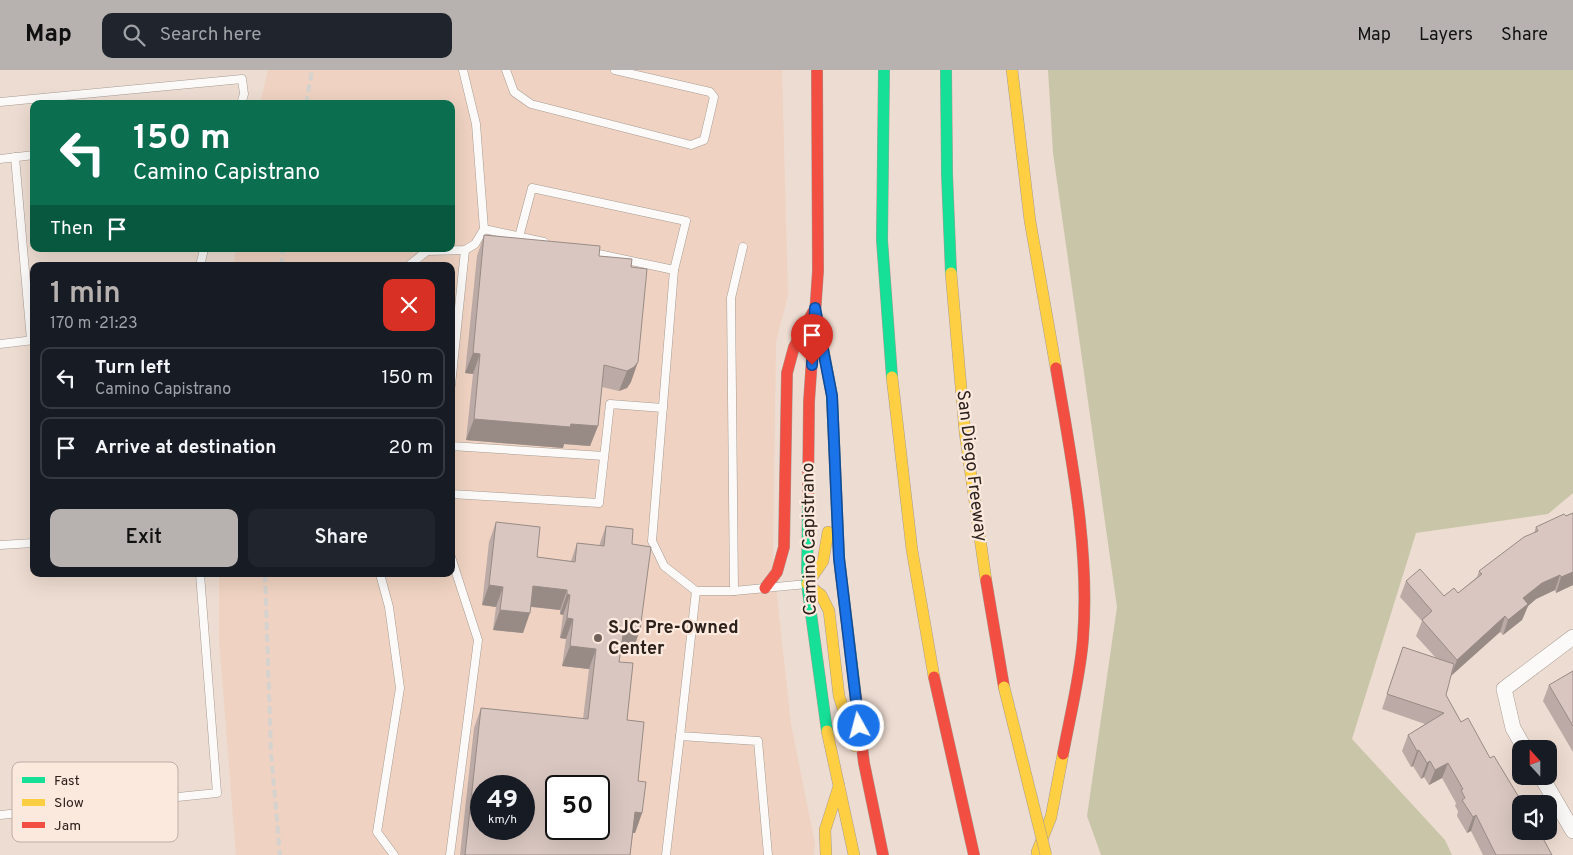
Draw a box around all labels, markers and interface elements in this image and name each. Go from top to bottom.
search box [102,13,452,58]
text: Map [25,20,72,50]
icon: search [120,21,148,49]
text: Search here [160,23,261,47]
text: Map [1357,24,1391,47]
text: Layers [1419,24,1473,47]
text: Share [1501,24,1548,47]
text: 150 m [133,117,231,161]
icon: left [50,120,115,185]
text: Camino Capistrano [133,160,320,187]
icon: arrive [103,215,131,243]
text: Then [50,217,93,241]
text: 1 min [50,276,121,313]
button: close [383,279,435,331]
text: 170 m · 21:23 [50,314,138,334]
pin [791,314,833,365]
icon: arrive [798,321,826,349]
text: Turn left [95,356,171,380]
icon: left [52,364,80,392]
text: 150 m [381,366,433,390]
text: Camino Capistrano [95,380,231,400]
street label: San Diego Freeway [950,389,992,543]
icon: arrive [52,434,80,462]
text: Arrive at destination [95,436,276,460]
text: 20 m [389,436,433,460]
street label: Camino Capistrano [797,462,823,616]
button: Exit [50,509,238,567]
button: Share [248,509,435,567]
place label: SJC Pre-Owned Center [608,617,739,661]
marker: SJC Pre-Owned Center [592,632,604,644]
position arrow [832,699,884,751]
north arrow [1512,740,1558,785]
map controls [1512,740,1557,840]
legend [12,762,178,842]
text: Fast [54,773,80,790]
speed limit sign: 50 [545,775,610,840]
text: 49 [487,785,518,817]
text: Slow [54,795,84,812]
button: sound [1512,795,1557,840]
text: km/h [488,812,517,828]
text: Jam [54,818,81,835]

